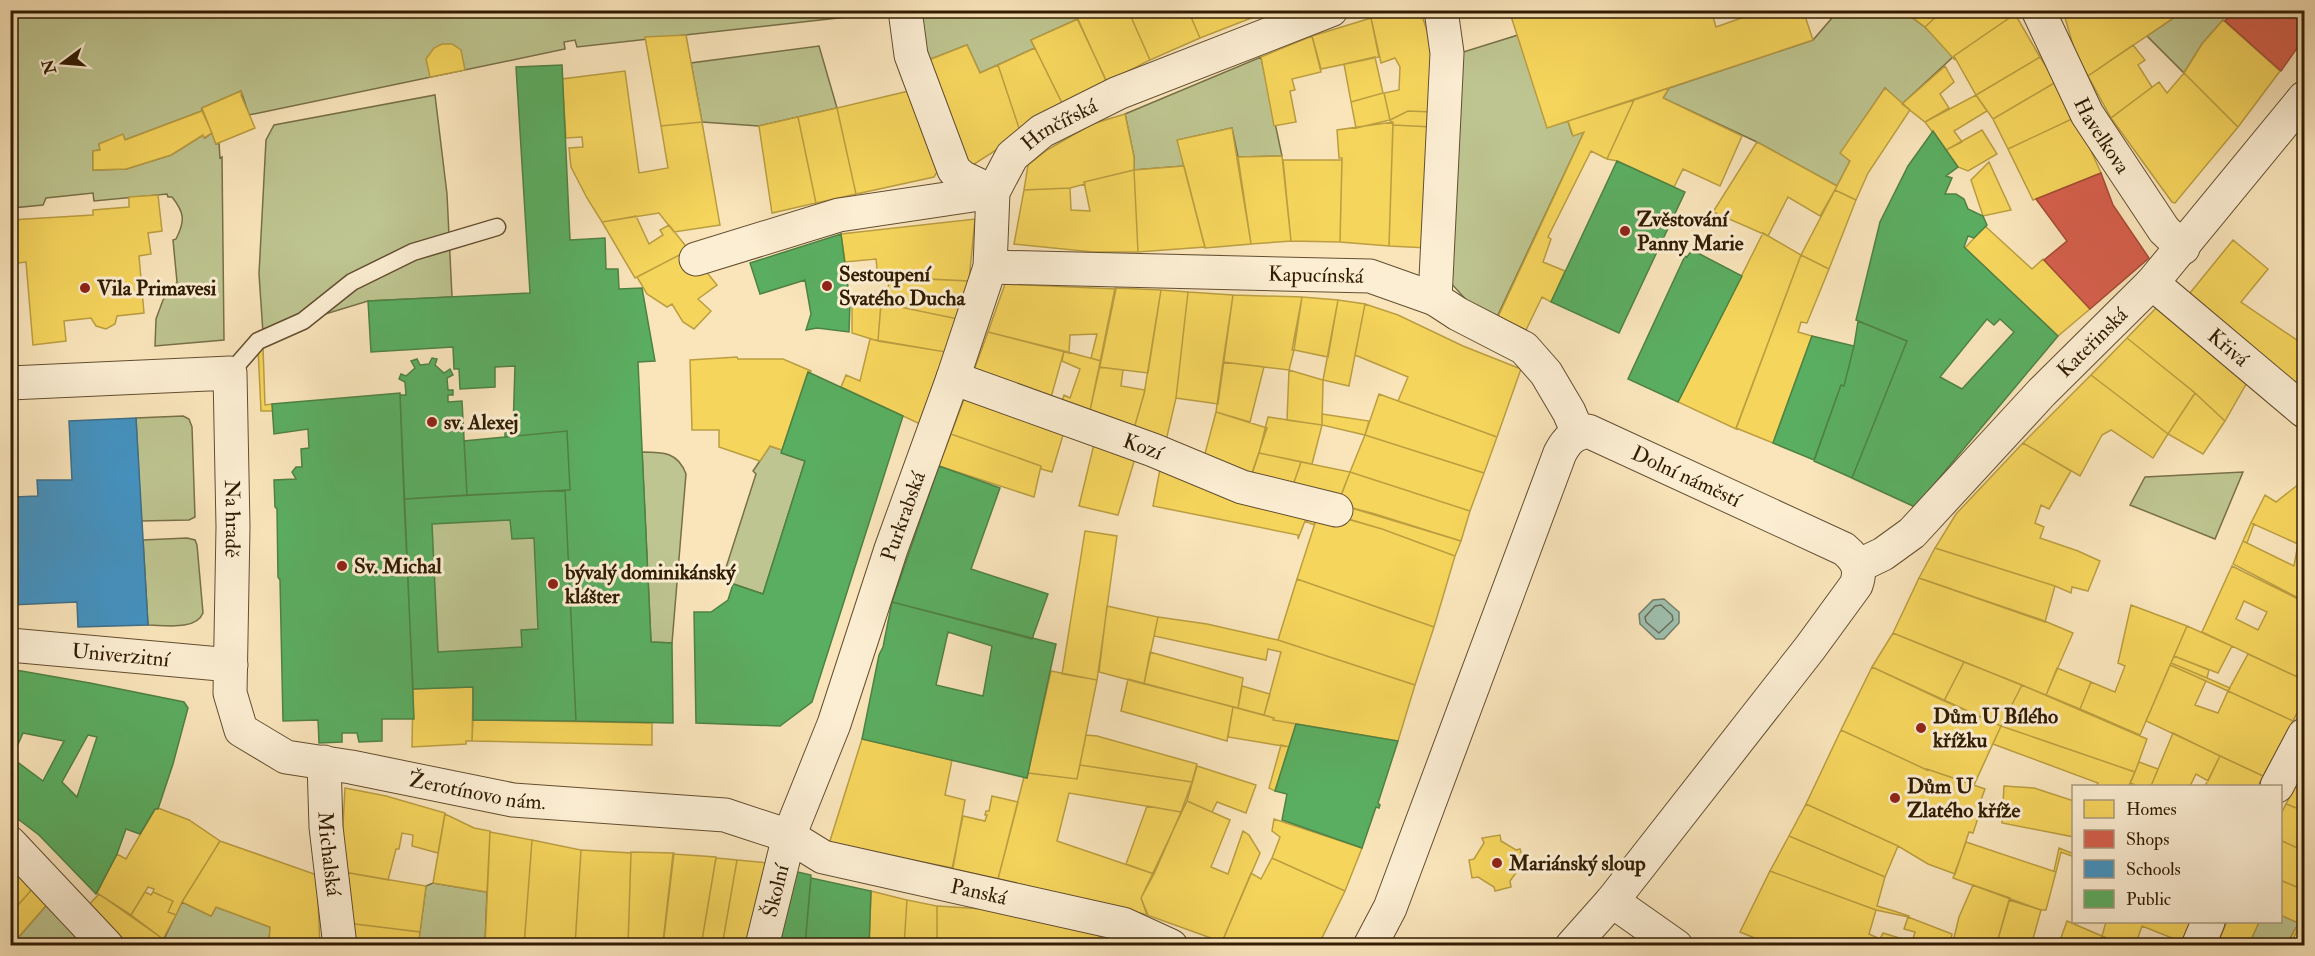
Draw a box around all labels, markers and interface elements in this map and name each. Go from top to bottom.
north arrow [33,33,93,93]
text: N [38,57,61,77]
street label: Hrnčířská [1016,92,1102,157]
street label: Havelkova [2067,93,2136,179]
place label: Zvěstování Panny Marie [1637,206,1744,257]
marker: Zvěstování Panny Marie [1618,224,1632,238]
place label: Sestoupení Svatého Ducha [839,261,967,312]
street label: Kapucínská [1268,261,1364,290]
place label: Vila Primavesi [96,275,217,302]
marker: Sestoupení Svatého Ducha [820,279,834,293]
marker: Vila Primavesi [78,281,92,295]
street label: Kateřinská [2051,301,2134,383]
street label: Křivá [2202,323,2255,373]
place label: sv. Alexej [444,409,518,436]
marker: sv. Alexej [425,415,439,429]
street label: Kozí [1119,427,1168,467]
street label: Dolní náměstí [1627,440,1746,514]
street label: Purkrabská [875,467,932,565]
street label: Na hradě [218,480,246,558]
place label: Sv. Michal [354,553,442,580]
marker: Sv. Michal [335,559,349,573]
place label: bývalý dominikánský klášter [564,559,736,610]
marker: bývalý dominikánský klášter [546,577,560,591]
street label: Univerzitní [71,638,172,673]
place label: Dům U Bílého křížku [1932,703,2058,754]
marker: Dům U Bílého křížku [1914,721,1928,735]
street label: Žerotínovo nám. [406,766,547,816]
place label: Dům U Zlatého kříže [1907,773,2021,824]
legend [2072,785,2282,923]
marker: Dům U Zlatého kříže [1888,791,1902,805]
text: Homes [2126,798,2177,821]
street label: Michalská [312,811,347,898]
text: Shops [2126,828,2169,851]
place label: Mariánský sloup [1508,850,1646,877]
marker: Mariánský sloup [1490,856,1504,870]
text: Schools [2126,858,2181,881]
street label: Školní [757,860,796,920]
street label: Panská [948,873,1010,912]
text: Public [2126,888,2171,911]

